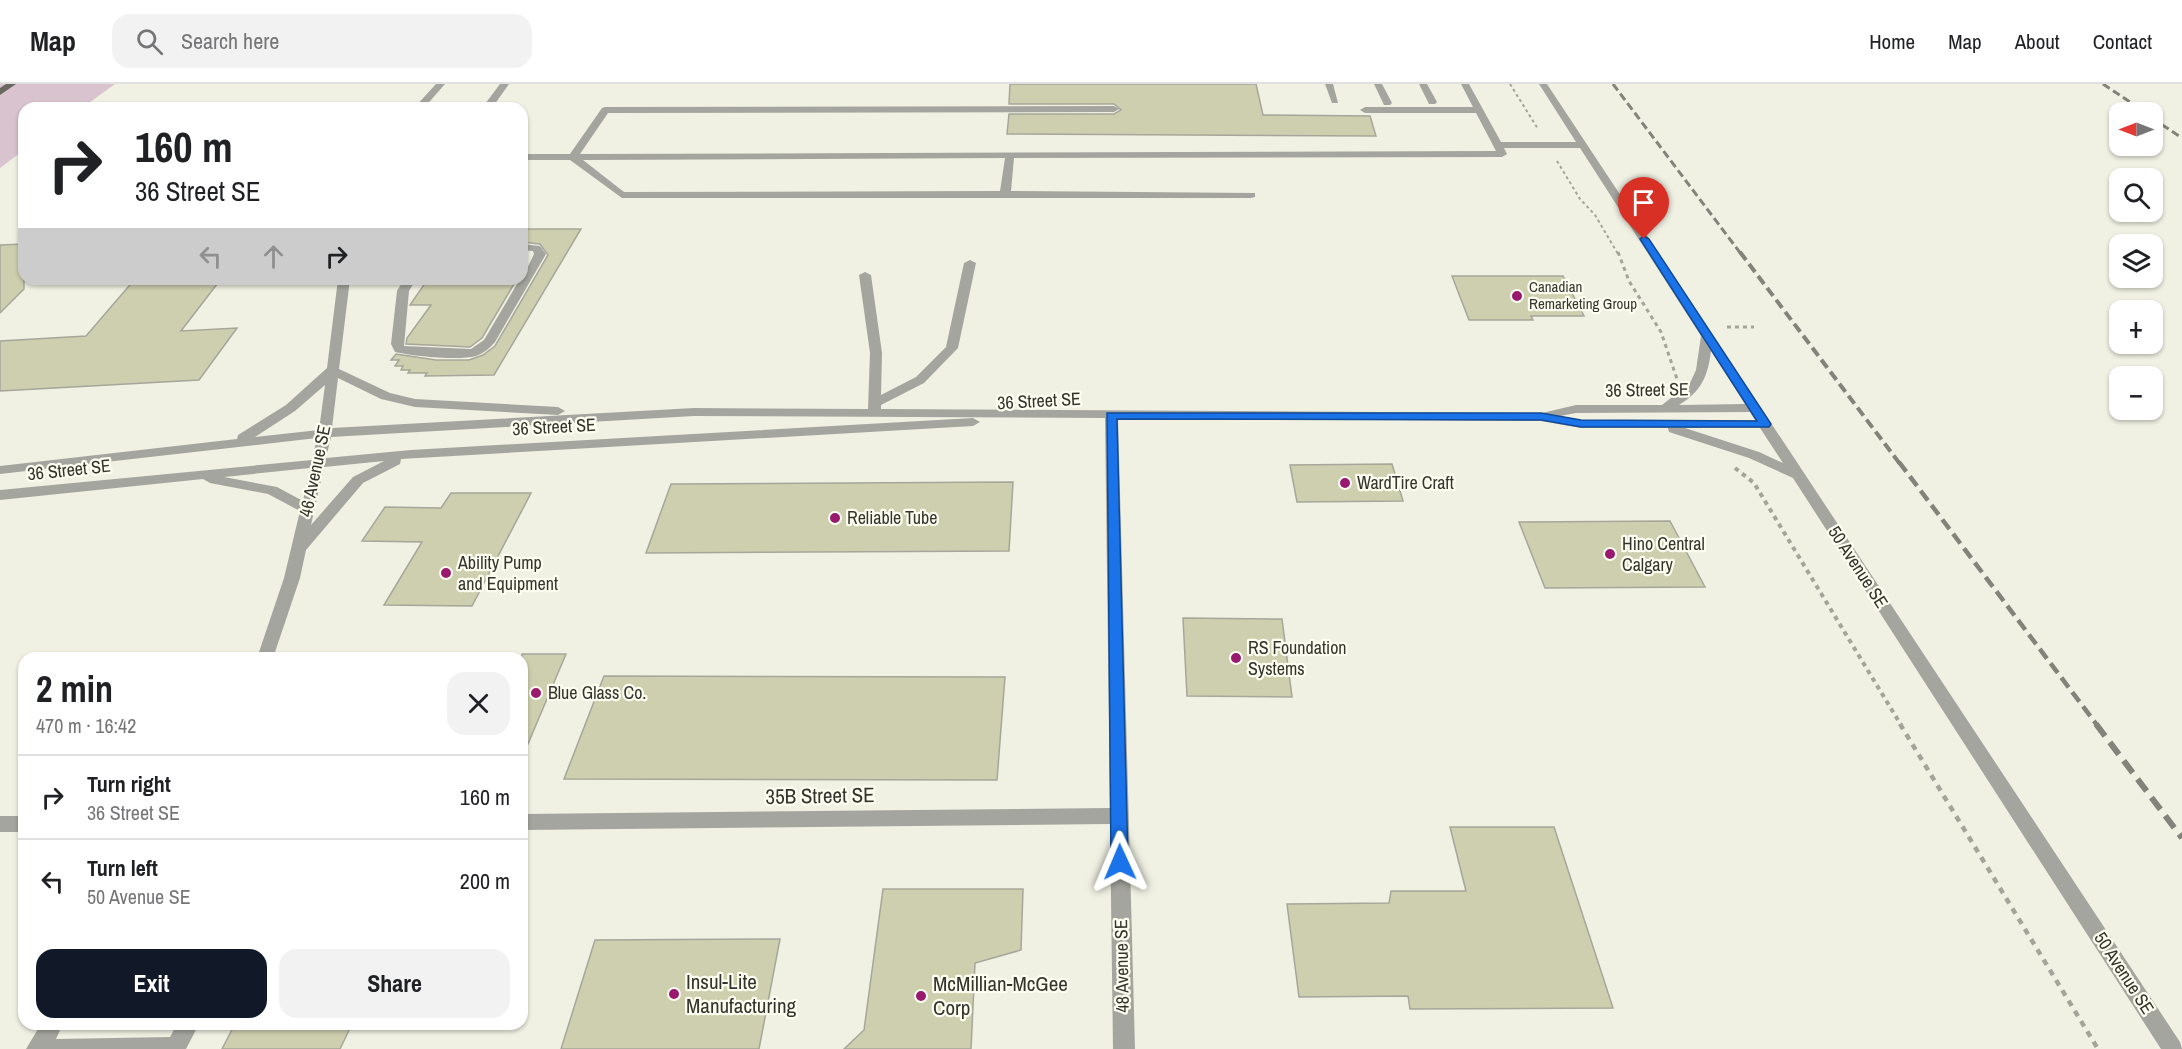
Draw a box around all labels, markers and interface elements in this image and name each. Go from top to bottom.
search box [112,14,532,68]
text: Map [30,22,76,60]
icon: search [133,25,166,58]
text: Search here [181,26,279,56]
text: Home [1869,27,1915,56]
text: Map [1948,27,1982,56]
text: About [2015,27,2060,56]
text: Contact [2093,27,2152,56]
north arrow [2109,102,2163,156]
map controls [2109,102,2163,420]
text: 160 m [135,119,233,175]
icon: right [36,126,114,204]
button: search [2109,168,2163,222]
text: 36 Street SE [135,173,261,209]
pin [1618,177,1669,239]
icon: arrive [1627,186,1660,219]
button: layers [2109,234,2163,288]
icon: left [194,240,227,273]
icon: ahead [257,240,290,273]
icon: right [320,240,353,273]
place label: Canadian Remarketing Group [1529,276,1637,314]
marker: Canadian Remarketing Group [1510,289,1524,303]
button: + [2109,300,2163,354]
button: − [2109,366,2163,420]
street label: 36 Street SE [1605,376,1689,403]
street label: 36 Street SE [997,386,1081,415]
street label: 36 Street SE [512,412,596,441]
street label: 46 Avenue SE [293,423,336,519]
street label: 36 Street SE [26,453,112,486]
place label: WardTire Craft [1357,470,1454,495]
marker: WardTire Craft [1338,476,1352,490]
place label: Reliable Tube [847,505,937,530]
marker: Reliable Tube [828,511,842,525]
street label: 50 Avenue SE [1823,521,1894,613]
place label: Hino Central Calgary [1622,531,1705,577]
marker: Hino Central Calgary [1603,547,1617,561]
place label: Ability Pump and Equipment [457,550,558,596]
marker: Ability Pump and Equipment [439,566,453,580]
place label: RS Foundation Systems [1248,635,1347,681]
marker: RS Foundation Systems [1229,651,1243,665]
text: 2 min [36,665,113,713]
button: close [447,672,510,735]
place label: Blue Glass Co. [548,680,646,705]
marker: Blue Glass Co. [529,686,543,700]
text: 470 m · 16:42 [36,712,136,739]
text: Turn right [87,769,171,799]
street label: 35B Street SE [765,780,875,811]
icon: right [36,781,69,814]
text: 160 m [460,782,510,812]
text: 36 Street SE [87,799,180,826]
position arrow [1088,830,1152,894]
text: Turn left [87,853,158,883]
icon: left [36,865,69,898]
text: 200 m [460,866,510,896]
text: 50 Avenue SE [87,883,191,910]
street label: 48 Avenue SE [1108,919,1135,1013]
street label: 50 Avenue SE [2089,927,2160,1019]
button: Exit [36,949,267,1018]
button: Share [279,949,510,1018]
place label: Insul-Lite Manufacturing [686,967,797,1020]
place label: McMillian-McGee Corp [933,969,1068,1022]
marker: Insul-Lite Manufacturing [667,987,681,1001]
marker: McMillian-McGee Corp [914,989,928,1003]

